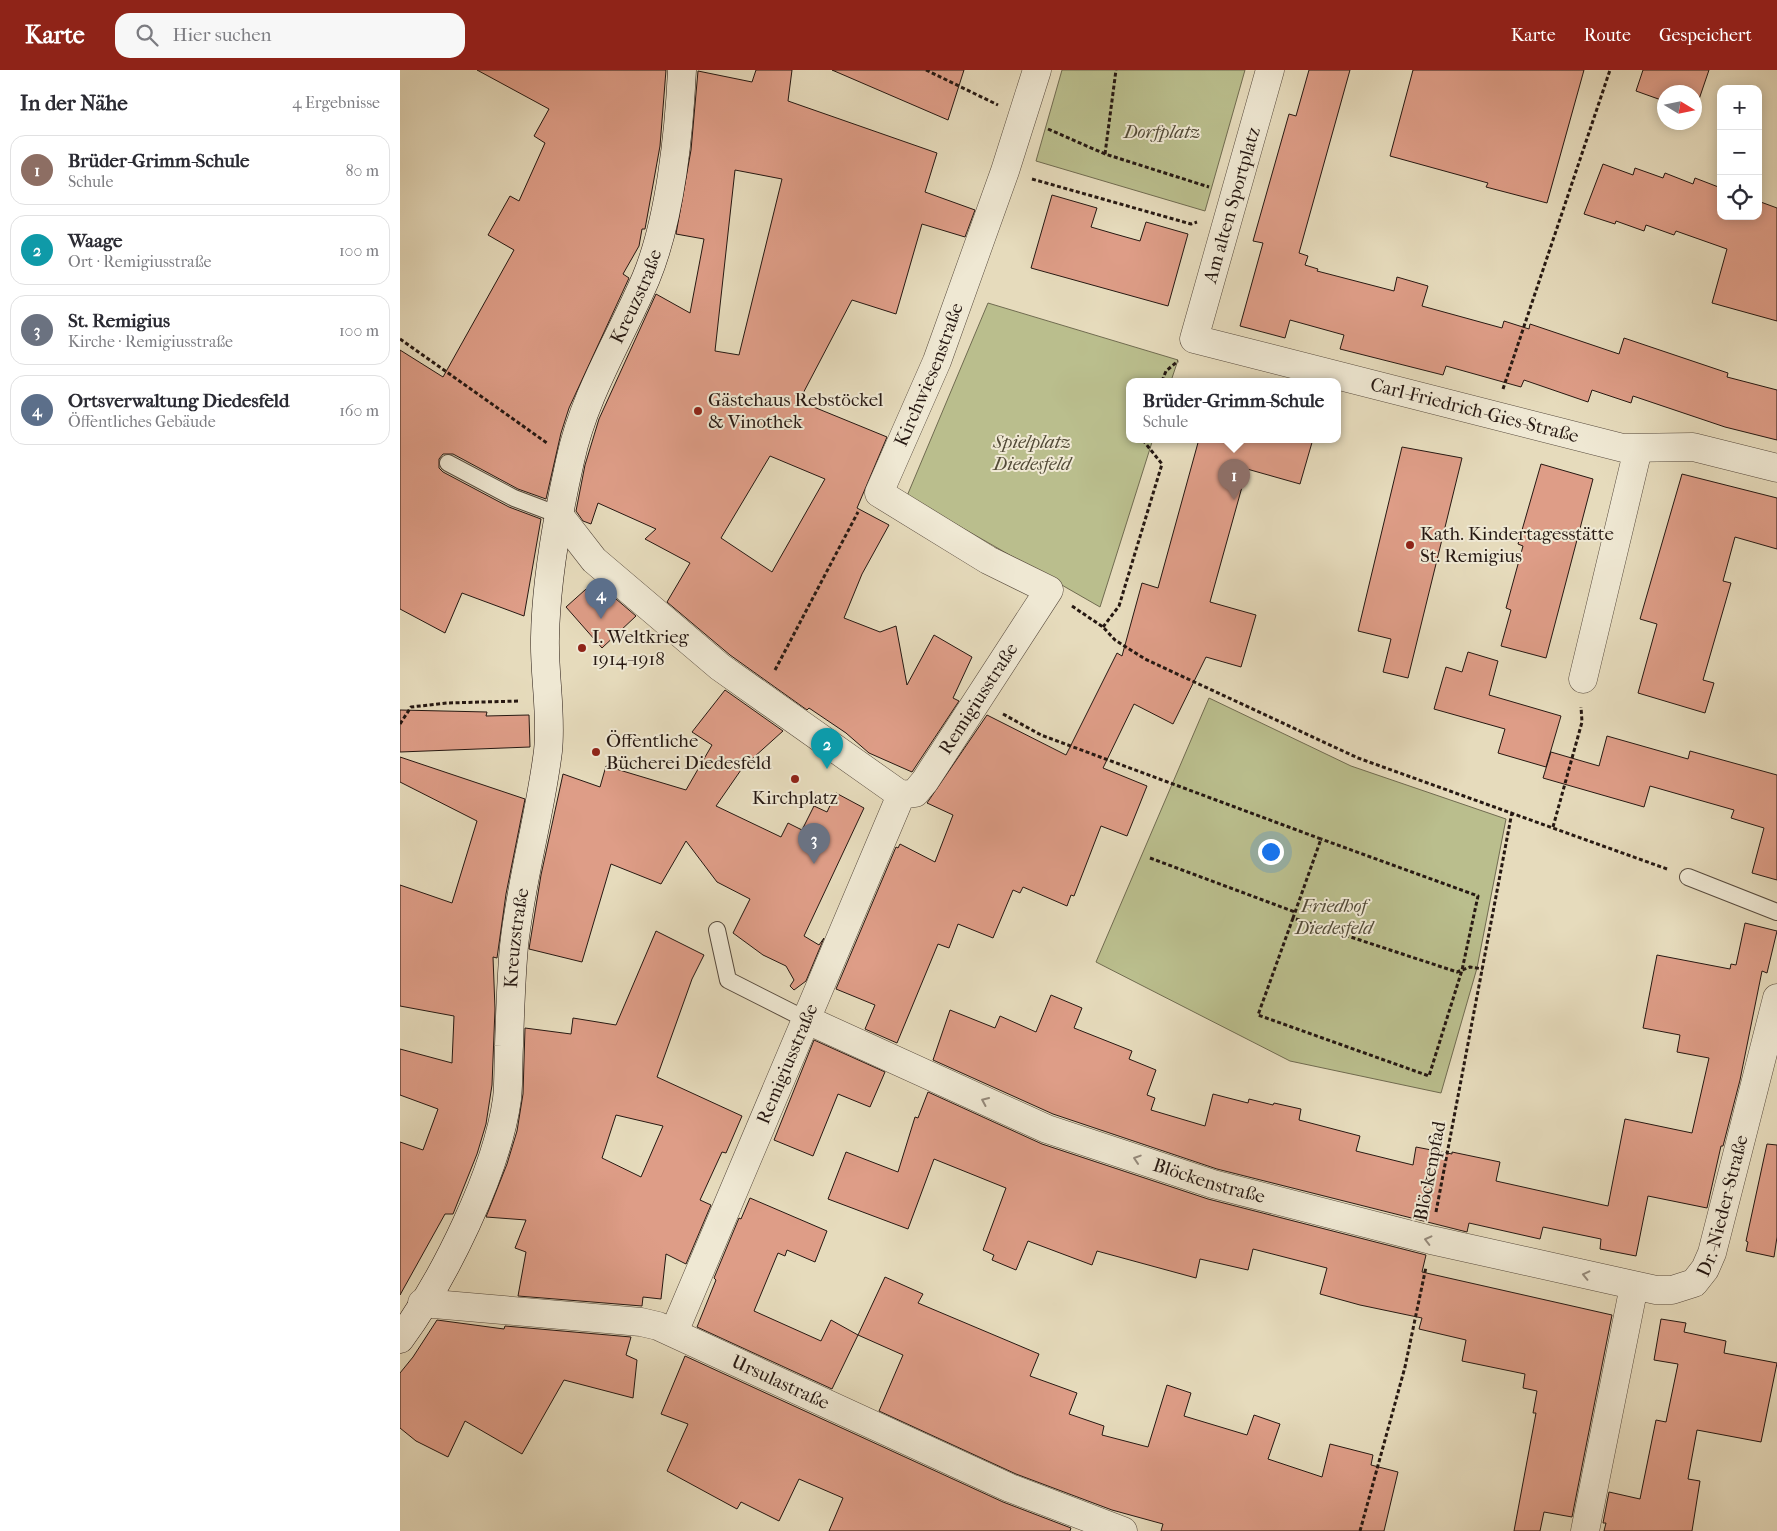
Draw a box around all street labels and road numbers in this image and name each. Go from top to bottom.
street label: Am alten Sportplatz [1199,124,1265,287]
street label: Kreuzstraße [606,247,666,347]
street label: Kirchwiesenstraße [890,300,968,450]
street label: Carl-Friedrich-Gies-Straße [1368,373,1581,447]
street label: Remigiusstraße [934,639,1023,758]
street label: Kreuzstraße [500,886,534,989]
street label: Remigiusstraße [752,1001,822,1127]
street label: Blöckenpfad [1410,1119,1451,1223]
street label: Dr.-Nieder-Straße [1692,1133,1753,1280]
street label: Blöckenstraße [1150,1154,1267,1208]
street label: Ursulastraße [728,1350,833,1414]

